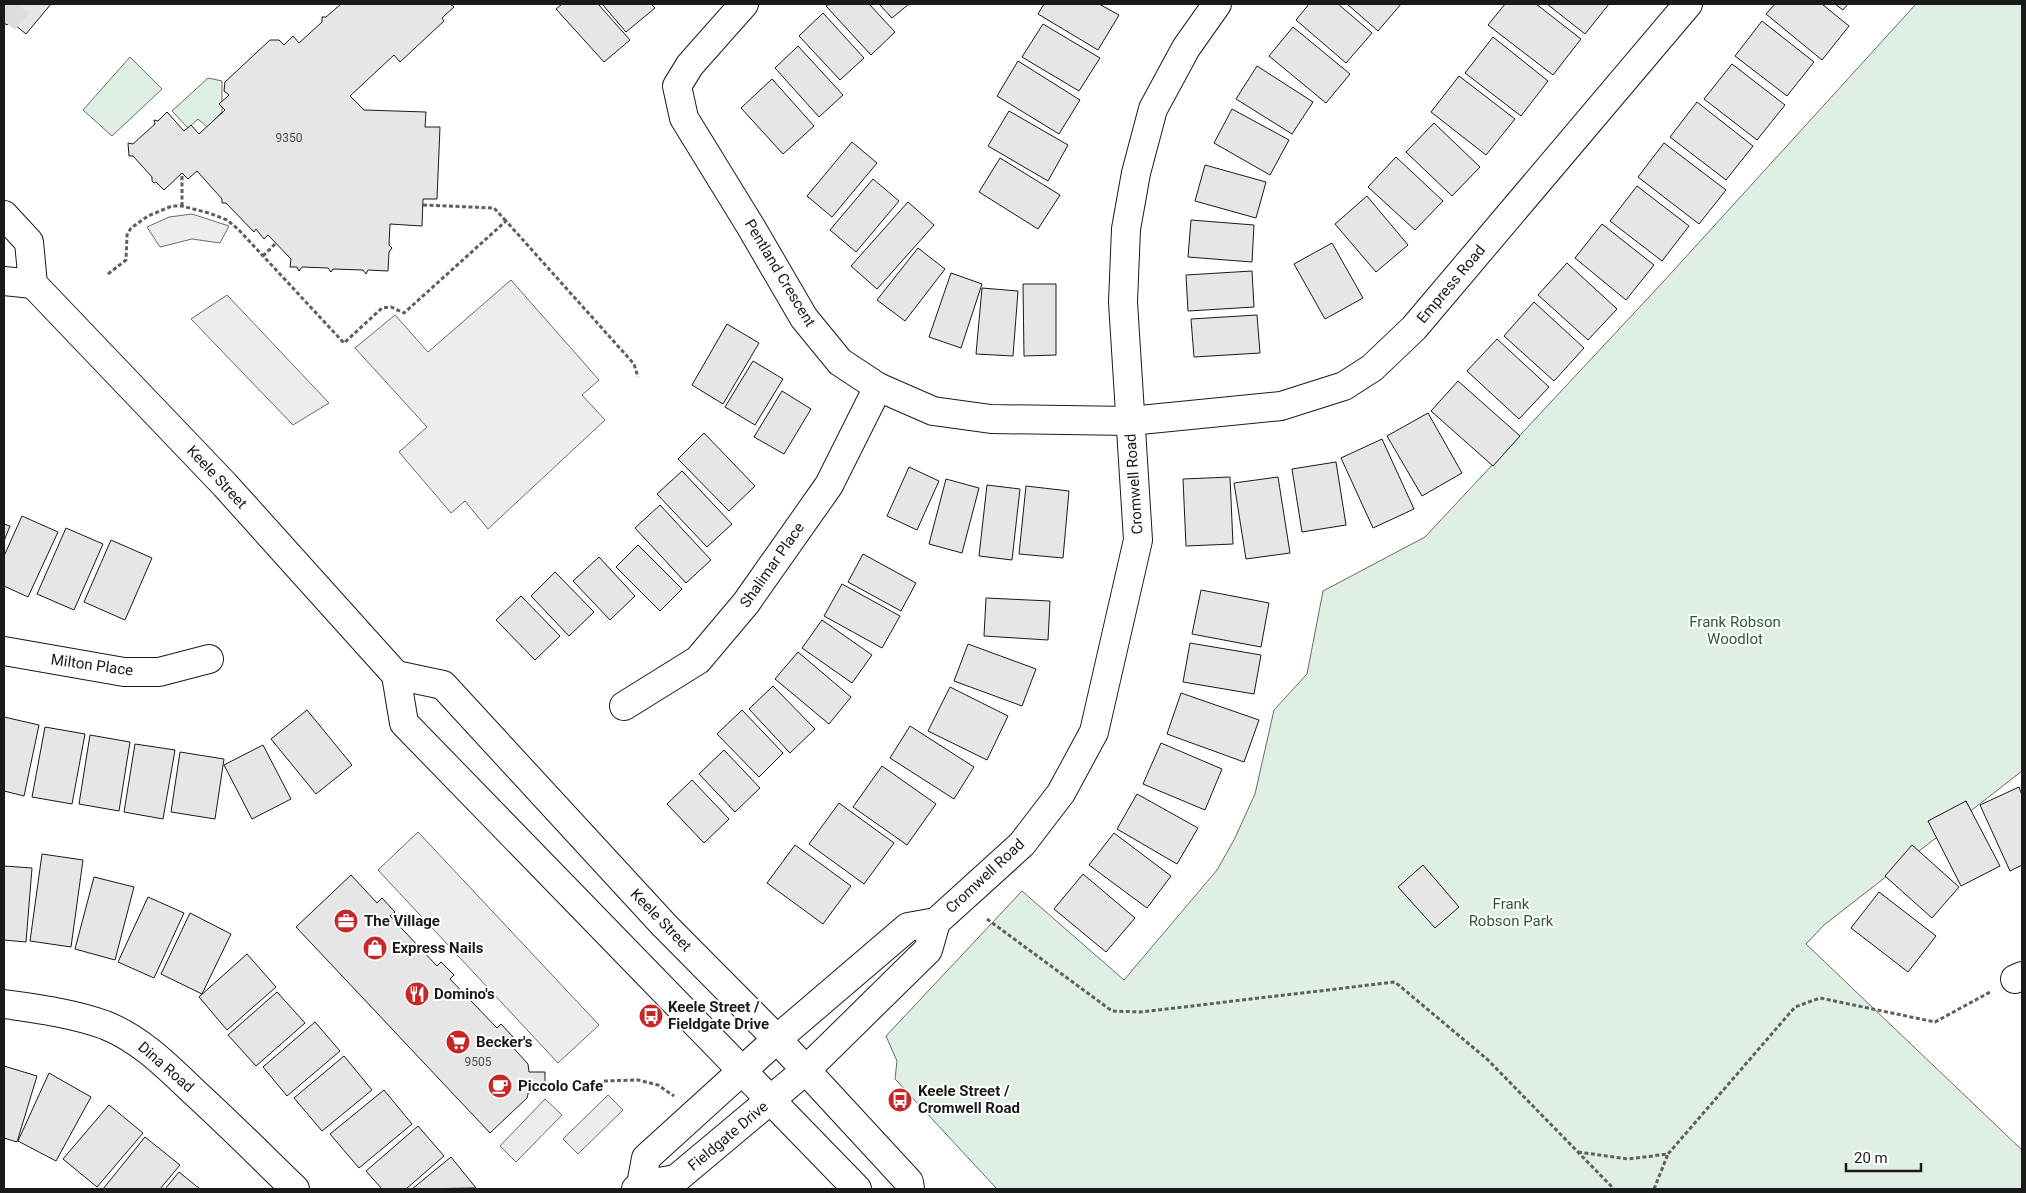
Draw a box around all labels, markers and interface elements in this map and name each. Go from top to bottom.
house number: 9350 [276,131,303,145]
street label: Pentland Crescent [741,216,819,330]
street label: Empress Road [1413,241,1489,327]
street label: Cromwell Road [1121,433,1147,535]
street label: Keele Street [183,442,251,512]
street label: Shalimar Place [736,519,808,611]
park label: Frank Robson Woodlot [1689,613,1781,648]
street label: Milton Place [50,650,134,680]
street label: Cromwell Road [942,835,1028,917]
street label: Keele Street [627,885,695,955]
park label: Frank Robson Park [1469,895,1554,930]
office icon: The Village [333,908,359,934]
place label: The Village [364,912,440,930]
shop icon: Express Nails [362,935,388,961]
place label: Express Nails [392,939,484,957]
restaurant icon: Domino's [404,981,430,1007]
place label: Domino's [434,985,495,1003]
place label: Keele Street / Fieldgate Drive [668,998,769,1033]
bus stop icon: Keele Street / Fieldgate Drive [638,1003,664,1029]
supermarket icon: Becker's [445,1029,471,1055]
place label: Becker's [476,1033,533,1051]
street label: Dina Road [134,1038,198,1096]
house number: 9505 [465,1055,492,1069]
cafe icon: Piccolo Cafe [487,1073,513,1099]
place label: Piccolo Cafe [518,1077,603,1095]
place label: Keele Street / Cromwell Road [918,1082,1020,1117]
bus stop icon: Keele Street / Cromwell Road [887,1087,913,1113]
street label: Fieldgate Drive [684,1097,772,1175]
scale bar [1846,1140,1921,1172]
text: 20 m [1854,1149,1888,1167]

